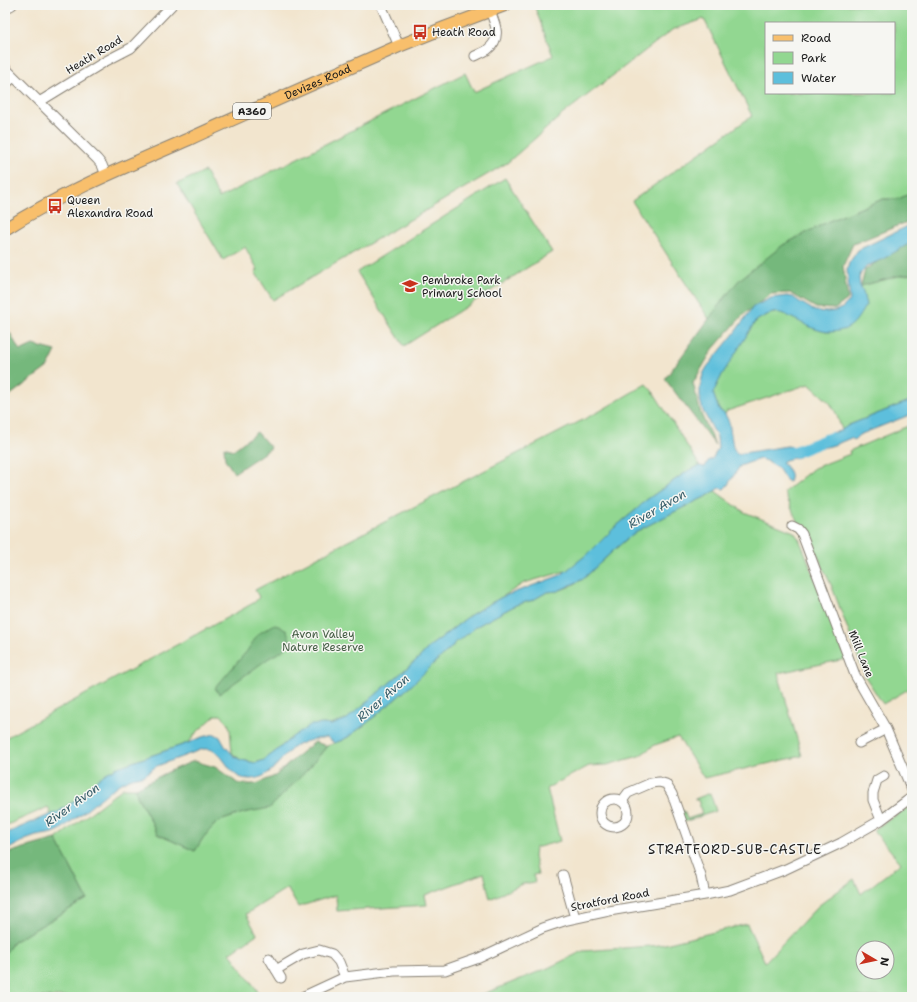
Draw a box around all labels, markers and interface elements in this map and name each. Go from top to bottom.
legend [765,22,895,94]
bus stop icon: Heath Road [411,23,429,41]
place label: Heath Road [432,25,496,40]
text: Road [801,30,832,46]
street label: Heath Road [63,32,125,78]
text: Park [801,50,827,66]
street label: Devizes Road [282,61,353,103]
text: Water [801,70,837,86]
road number: A360 [233,103,271,119]
place label: Queen Alexandra Road [67,193,153,221]
bus stop icon: Queen Alexandra Road [46,197,64,215]
place label: Pembroke Park Primary School [422,273,502,301]
school or university icon: Pembroke Park Primary School [401,277,419,295]
water label: River Avon [625,486,689,532]
park label: Avon Valley Nature Reserve [282,627,364,655]
street label: Mill Lane [845,628,877,680]
water label: River Avon [354,671,412,725]
water label: River Avon [41,780,103,830]
district label: STRATFORD-SUB-CASTLE [648,841,822,858]
street label: Stratford Road [569,885,651,915]
north arrow [855,940,895,980]
text: N [876,956,892,967]

